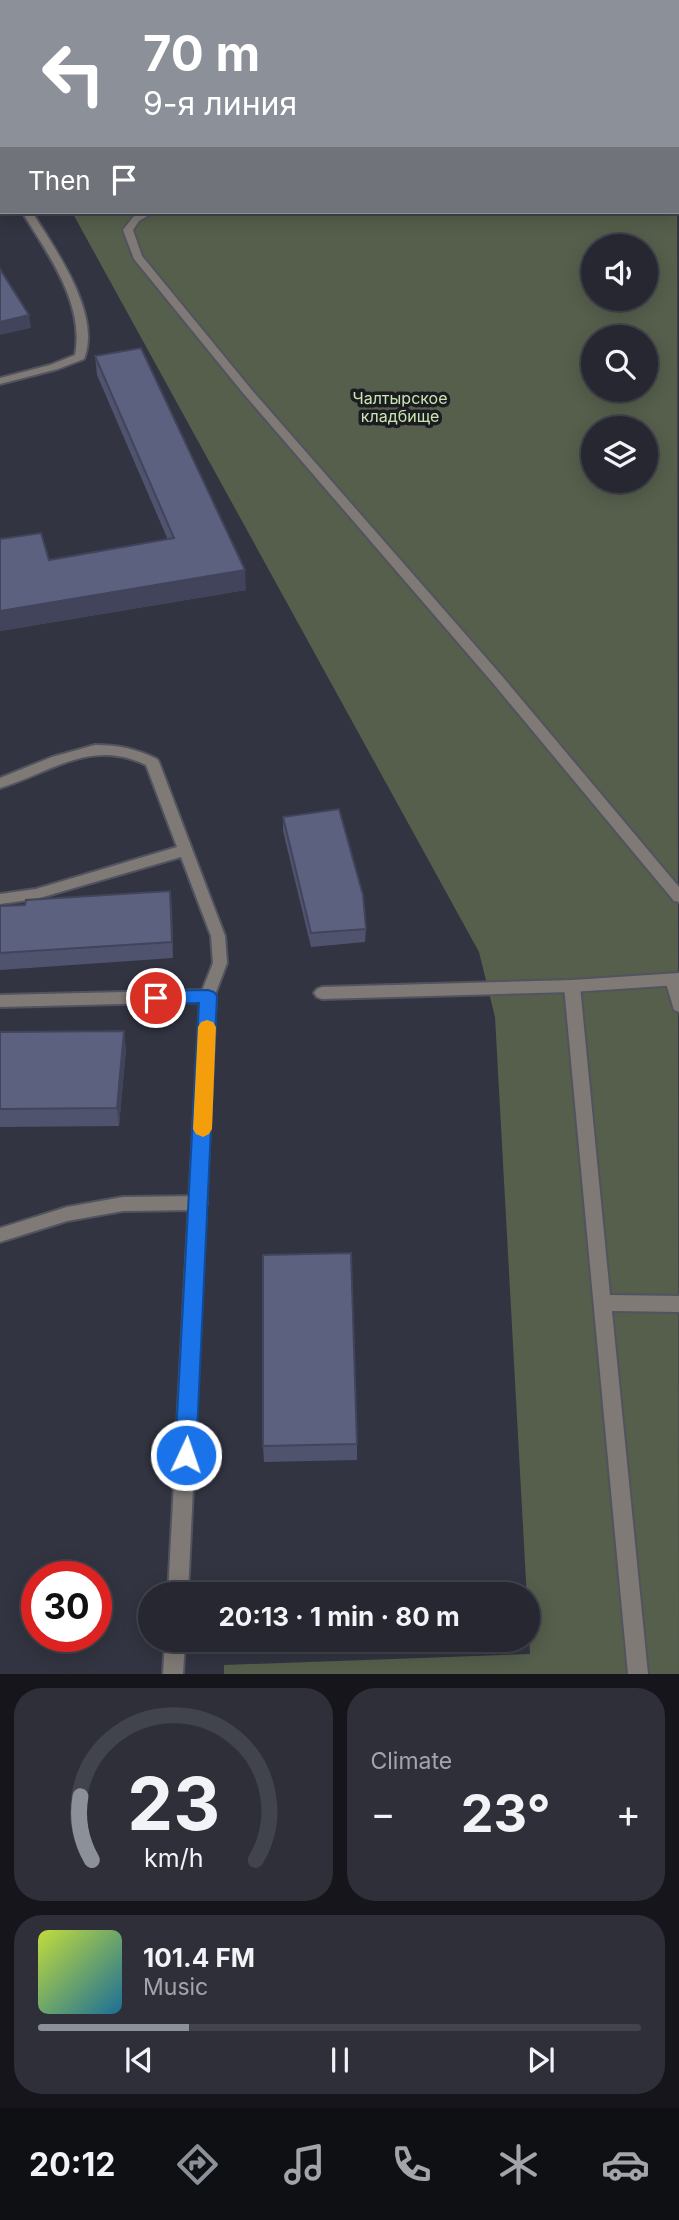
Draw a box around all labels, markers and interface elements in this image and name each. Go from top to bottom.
text: 70 m [143,24,260,83]
icon: left [28,28,119,119]
text: 9-я линия [143,84,297,123]
icon: arrive [105,161,143,199]
text: Then [28,165,91,196]
map controls [581,234,658,493]
button: sound [581,234,658,311]
button: search [581,325,658,402]
park label: Чалтырское кладбище [352,388,448,426]
button: layers [581,416,658,493]
pin [126,968,186,1028]
icon: arrive [137,979,175,1017]
position arrow [149,1418,223,1492]
speed limit sign: 30 [21,1561,112,1652]
text: 20:13 · 1 min · 80 m [218,1601,460,1632]
text: Climate [371,1747,452,1775]
text: 23 [127,1760,220,1849]
text: 23° [461,1782,551,1845]
text: − [371,1790,396,1836]
text: + [616,1790,641,1836]
text: km/h [144,1843,203,1873]
text: 101.4 FM [143,1942,255,1973]
text: Music [143,1973,208,2001]
icon: previous [120,2041,158,2079]
icon: pause [321,2041,359,2079]
icon: next [522,2041,560,2079]
icon: directions [173,2140,222,2189]
icon: music [280,2140,329,2189]
icon: phone [387,2140,436,2189]
icon: climate [494,2140,543,2189]
icon: car [601,2140,650,2189]
text: 20:12 [29,2145,115,2184]

